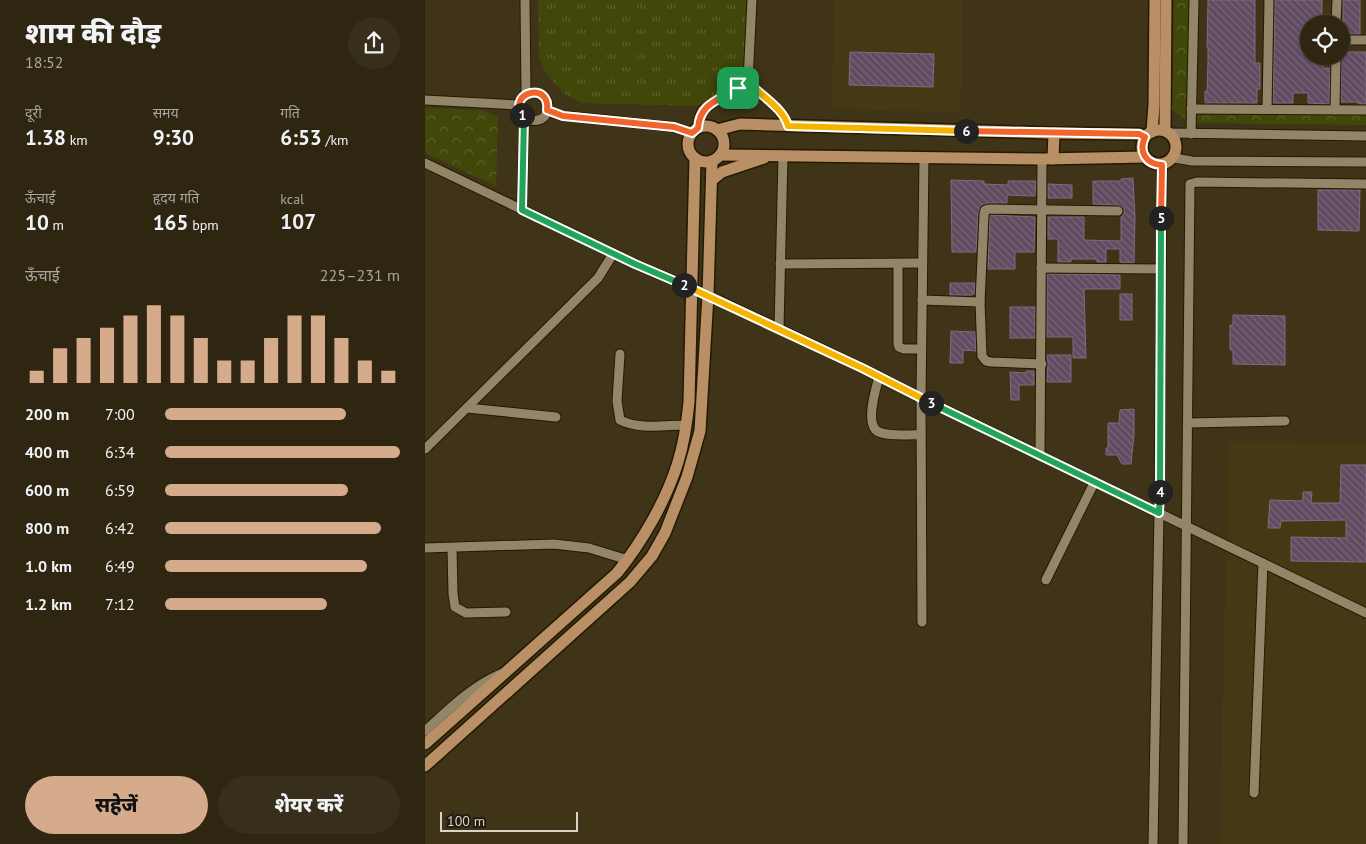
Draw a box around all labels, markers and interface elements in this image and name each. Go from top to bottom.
text: शाम की दौड़ [25,14,161,51]
map controls [1300,15,1350,65]
button: locate [1300,15,1350,65]
button: share [348,17,400,69]
text: 18:52 [25,52,63,72]
pin [717,67,759,109]
icon: arrive [724,74,752,102]
pin: 1 [509,102,535,128]
text: दूरी [25,104,42,122]
text: समय [153,104,179,122]
text: गति [280,104,300,122]
text: 1 [519,106,526,124]
pin: 6 [953,118,979,144]
text: 6 [963,122,970,140]
text: 1.38 [25,124,66,151]
text: 9:30 [153,124,194,151]
text: 6:53 [280,124,322,151]
text: km [66,131,88,149]
text: /km [322,131,348,149]
text: ऊँचाई [25,189,55,207]
text: हृदय गति [153,189,199,207]
text: kcal [280,190,304,208]
pin: 5 [1149,206,1173,230]
text: 107 [280,208,316,235]
text: 10 [25,209,49,236]
text: 165 [153,209,188,236]
text: 5 [1158,209,1165,227]
text: m [49,216,64,234]
text: bpm [188,216,219,234]
text: ऊँचाई [25,265,60,285]
text: 225–231 m [320,265,400,285]
pin: 2 [671,272,697,298]
text: 2 [681,276,688,294]
pin: 3 [919,390,943,416]
text: 3 [928,394,935,412]
text: 200 m [25,404,69,424]
text: 7:00 [105,404,135,424]
text: 400 m [25,442,69,462]
text: 6:34 [105,442,135,462]
text: 600 m [25,480,69,500]
text: 6:59 [105,480,135,500]
pin: 4 [1147,480,1173,504]
text: 4 [1157,483,1164,501]
text: 800 m [25,518,69,538]
text: 6:42 [105,518,135,538]
text: 1.0 km [25,556,72,576]
text: 6:49 [105,556,135,576]
text: 1.2 km [25,594,72,614]
text: 7:12 [105,594,135,614]
button: सहेजें [25,776,208,834]
button: शेयर करें [218,776,400,834]
scale bar [440,809,577,832]
text: 100 m [447,812,485,830]

